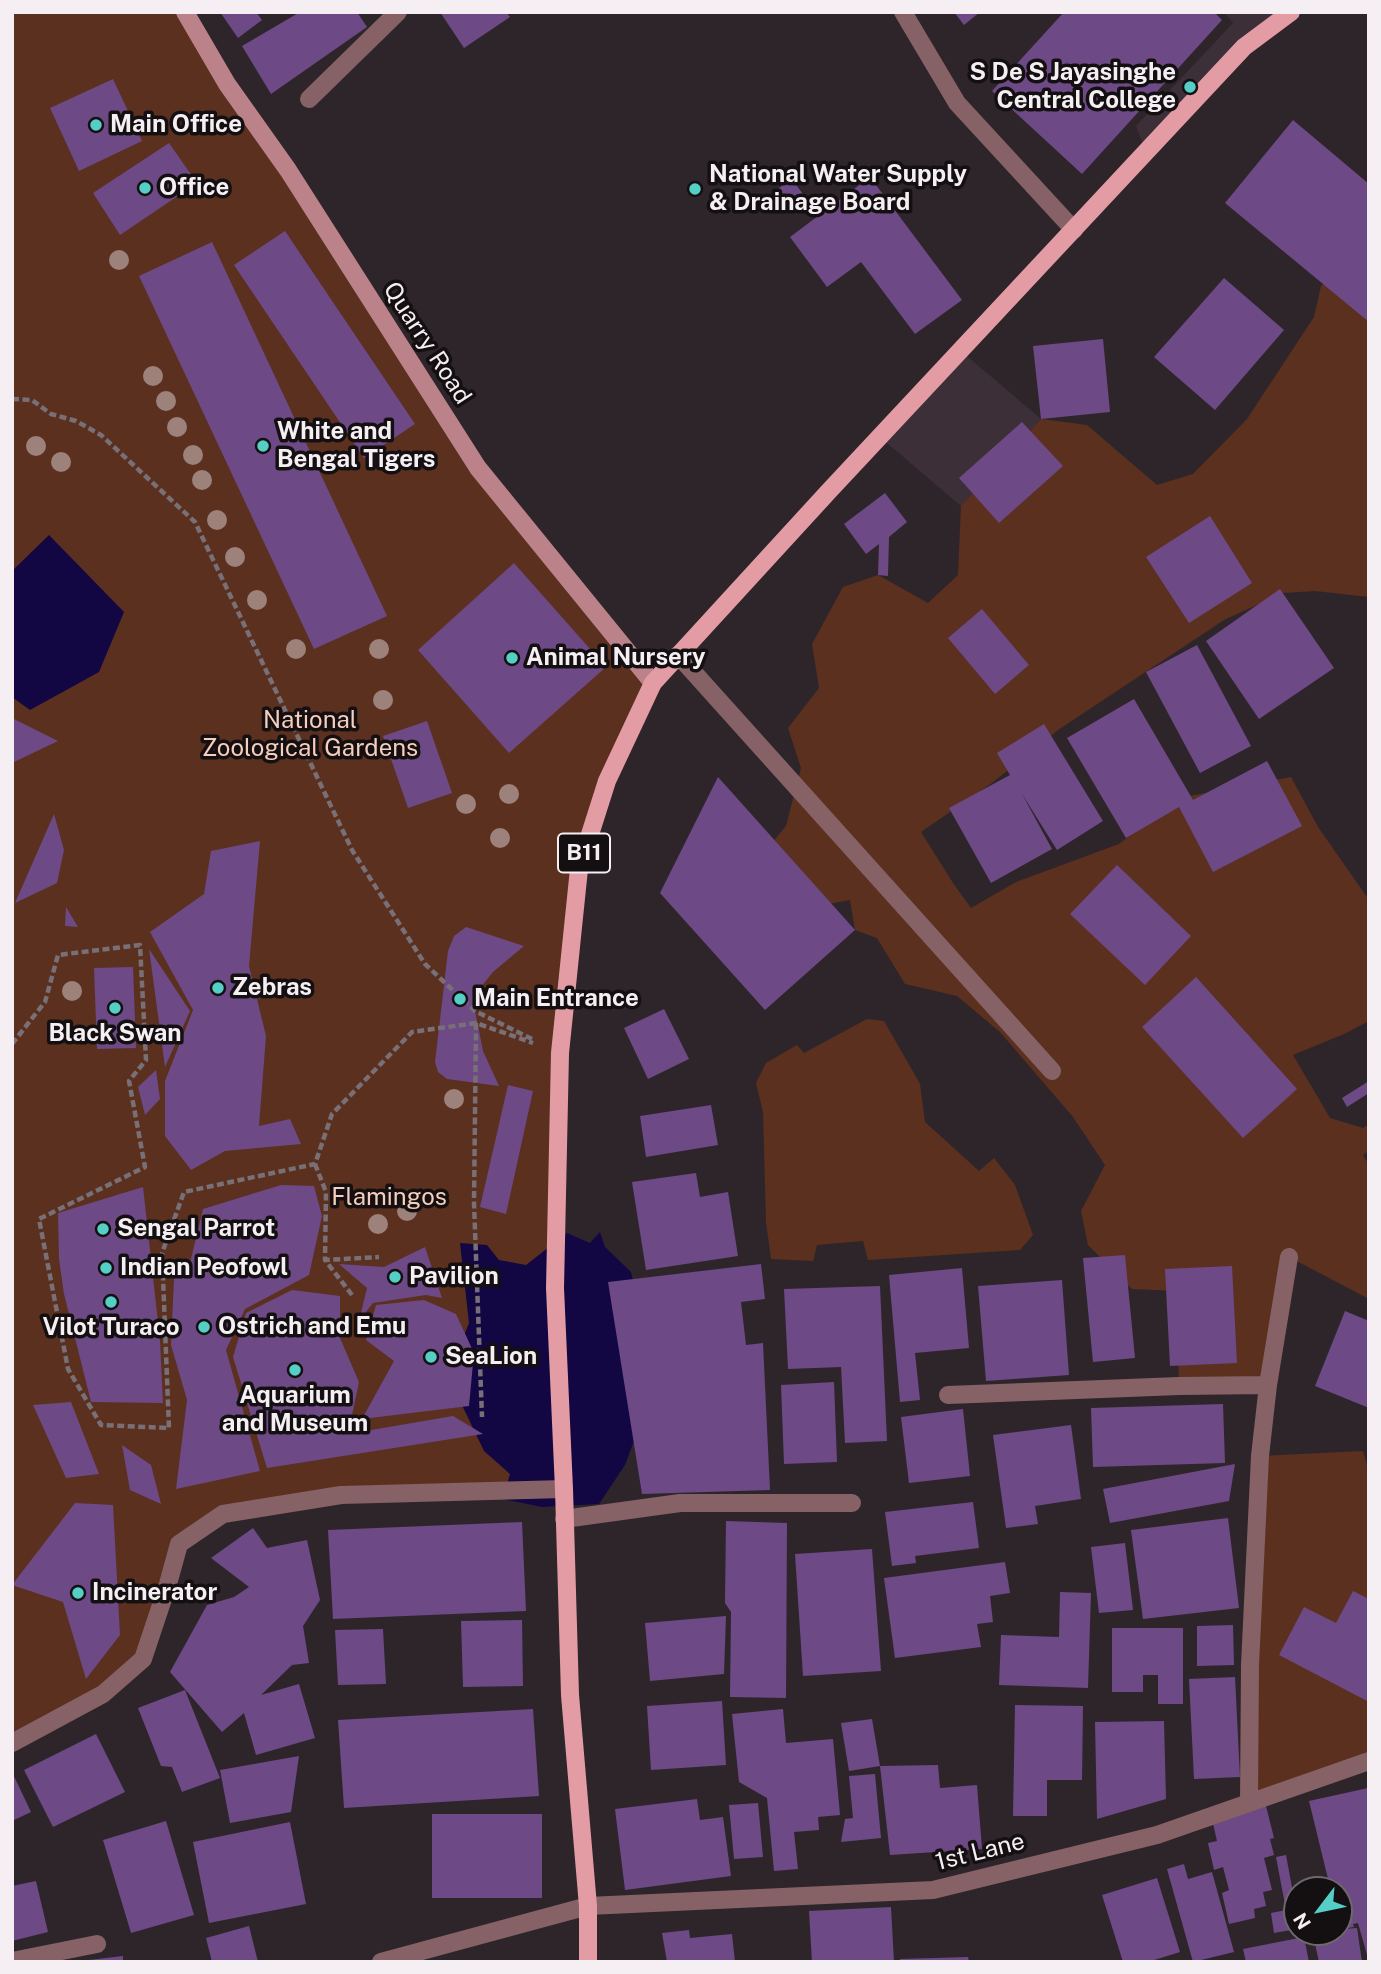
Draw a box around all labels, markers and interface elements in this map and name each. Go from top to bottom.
place label: S De S Jayasinghe Central College [970,59,1176,115]
marker: S De S Jayasinghe Central College [1182,79,1198,95]
place label: Main Office [110,111,242,139]
marker: Main Office [88,117,104,133]
place label: National Water Supply & Drainage Board [709,161,967,217]
place label: Office [159,174,229,202]
marker: Office [137,180,153,196]
marker: National Water Supply & Drainage Board [687,181,703,197]
street label: Quarry Road [377,277,477,409]
place label: White and Bengal Tigers [277,418,436,474]
marker: White and Bengal Tigers [255,438,271,454]
place label: Animal Nursery [526,644,706,672]
marker: Animal Nursery [504,650,520,666]
park label: National Zoological Gardens [202,707,418,763]
road number: B11 [558,834,610,873]
place label: Zebras [232,974,312,1002]
marker: Zebras [210,980,226,996]
place label: Main Entrance [474,985,639,1013]
marker: Main Entrance [452,991,468,1007]
marker: Black Swan [107,1000,123,1016]
place label: Black Swan [48,1020,182,1048]
park label: Flamingos [331,1184,447,1212]
place label: Sengal Parrot [117,1215,275,1243]
marker: Sengal Parrot [95,1221,111,1237]
place label: Indian Peofowl [120,1254,288,1282]
marker: Indian Peofowl [98,1260,114,1276]
place label: Pavilion [409,1263,499,1291]
marker: Pavilion [387,1269,403,1285]
marker: Vilot Turaco [103,1294,119,1310]
place label: Ostrich and Emu [218,1313,406,1341]
place label: Vilot Turaco [42,1314,180,1342]
marker: Ostrich and Emu [196,1319,212,1335]
place label: SeaLion [445,1343,537,1371]
marker: SeaLion [423,1349,439,1365]
marker: Aquarium and Museum [287,1362,303,1378]
place label: Aquarium and Museum [222,1382,368,1438]
place label: Incinerator [92,1579,217,1607]
marker: Incinerator [70,1585,86,1601]
street label: 1st Lane [932,1827,1028,1877]
north arrow [1283,1876,1353,1946]
text: N [1289,1909,1315,1933]

